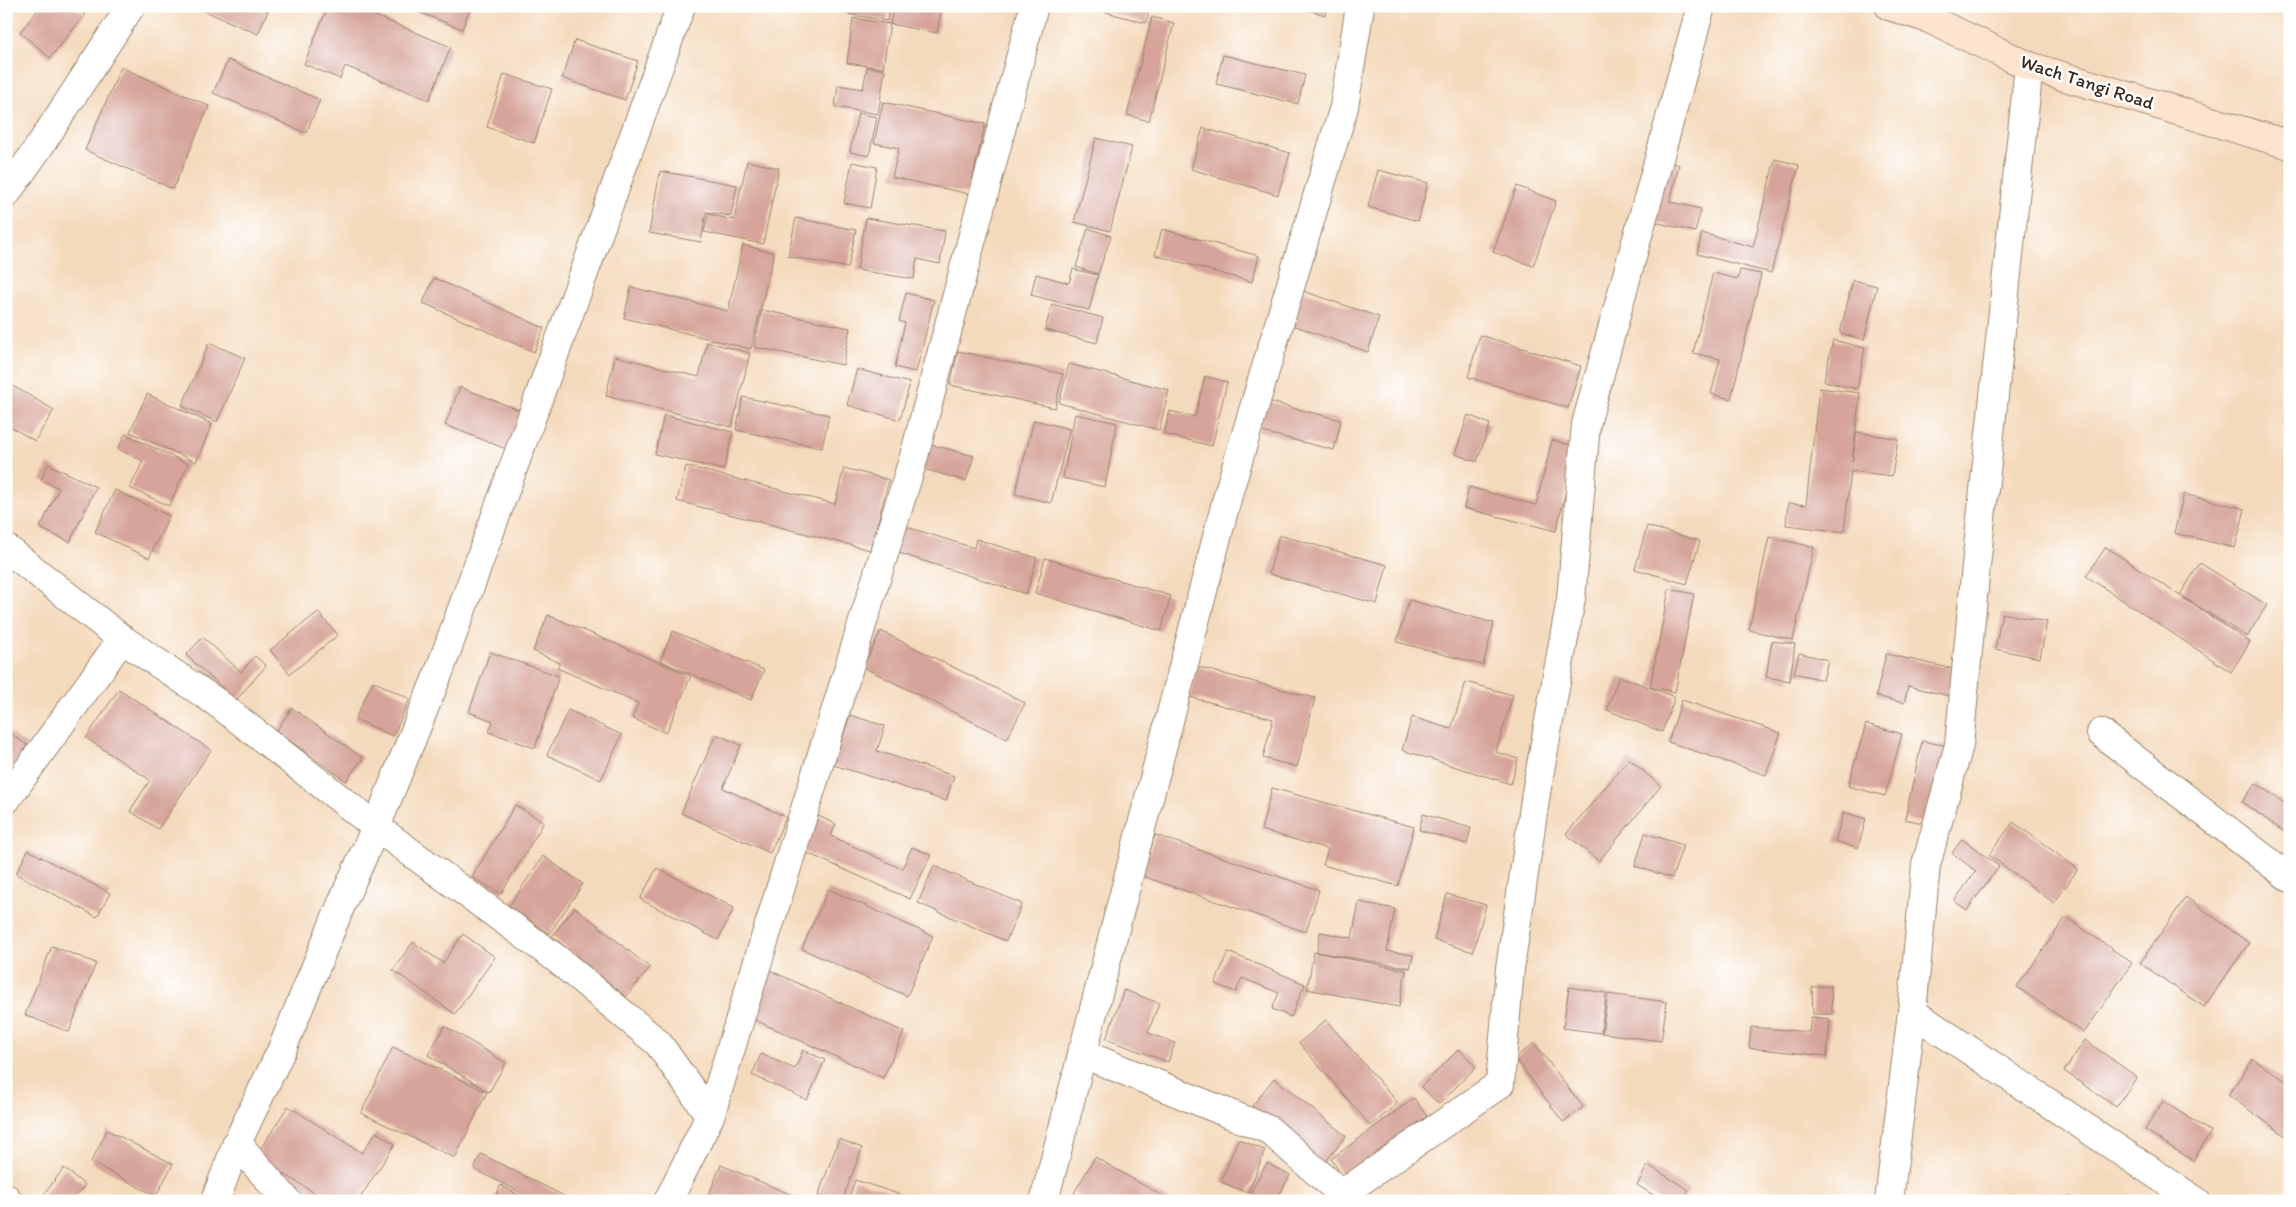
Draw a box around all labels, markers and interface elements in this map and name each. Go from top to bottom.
street label: Wach Tangi Road [2017,50,2157,114]

